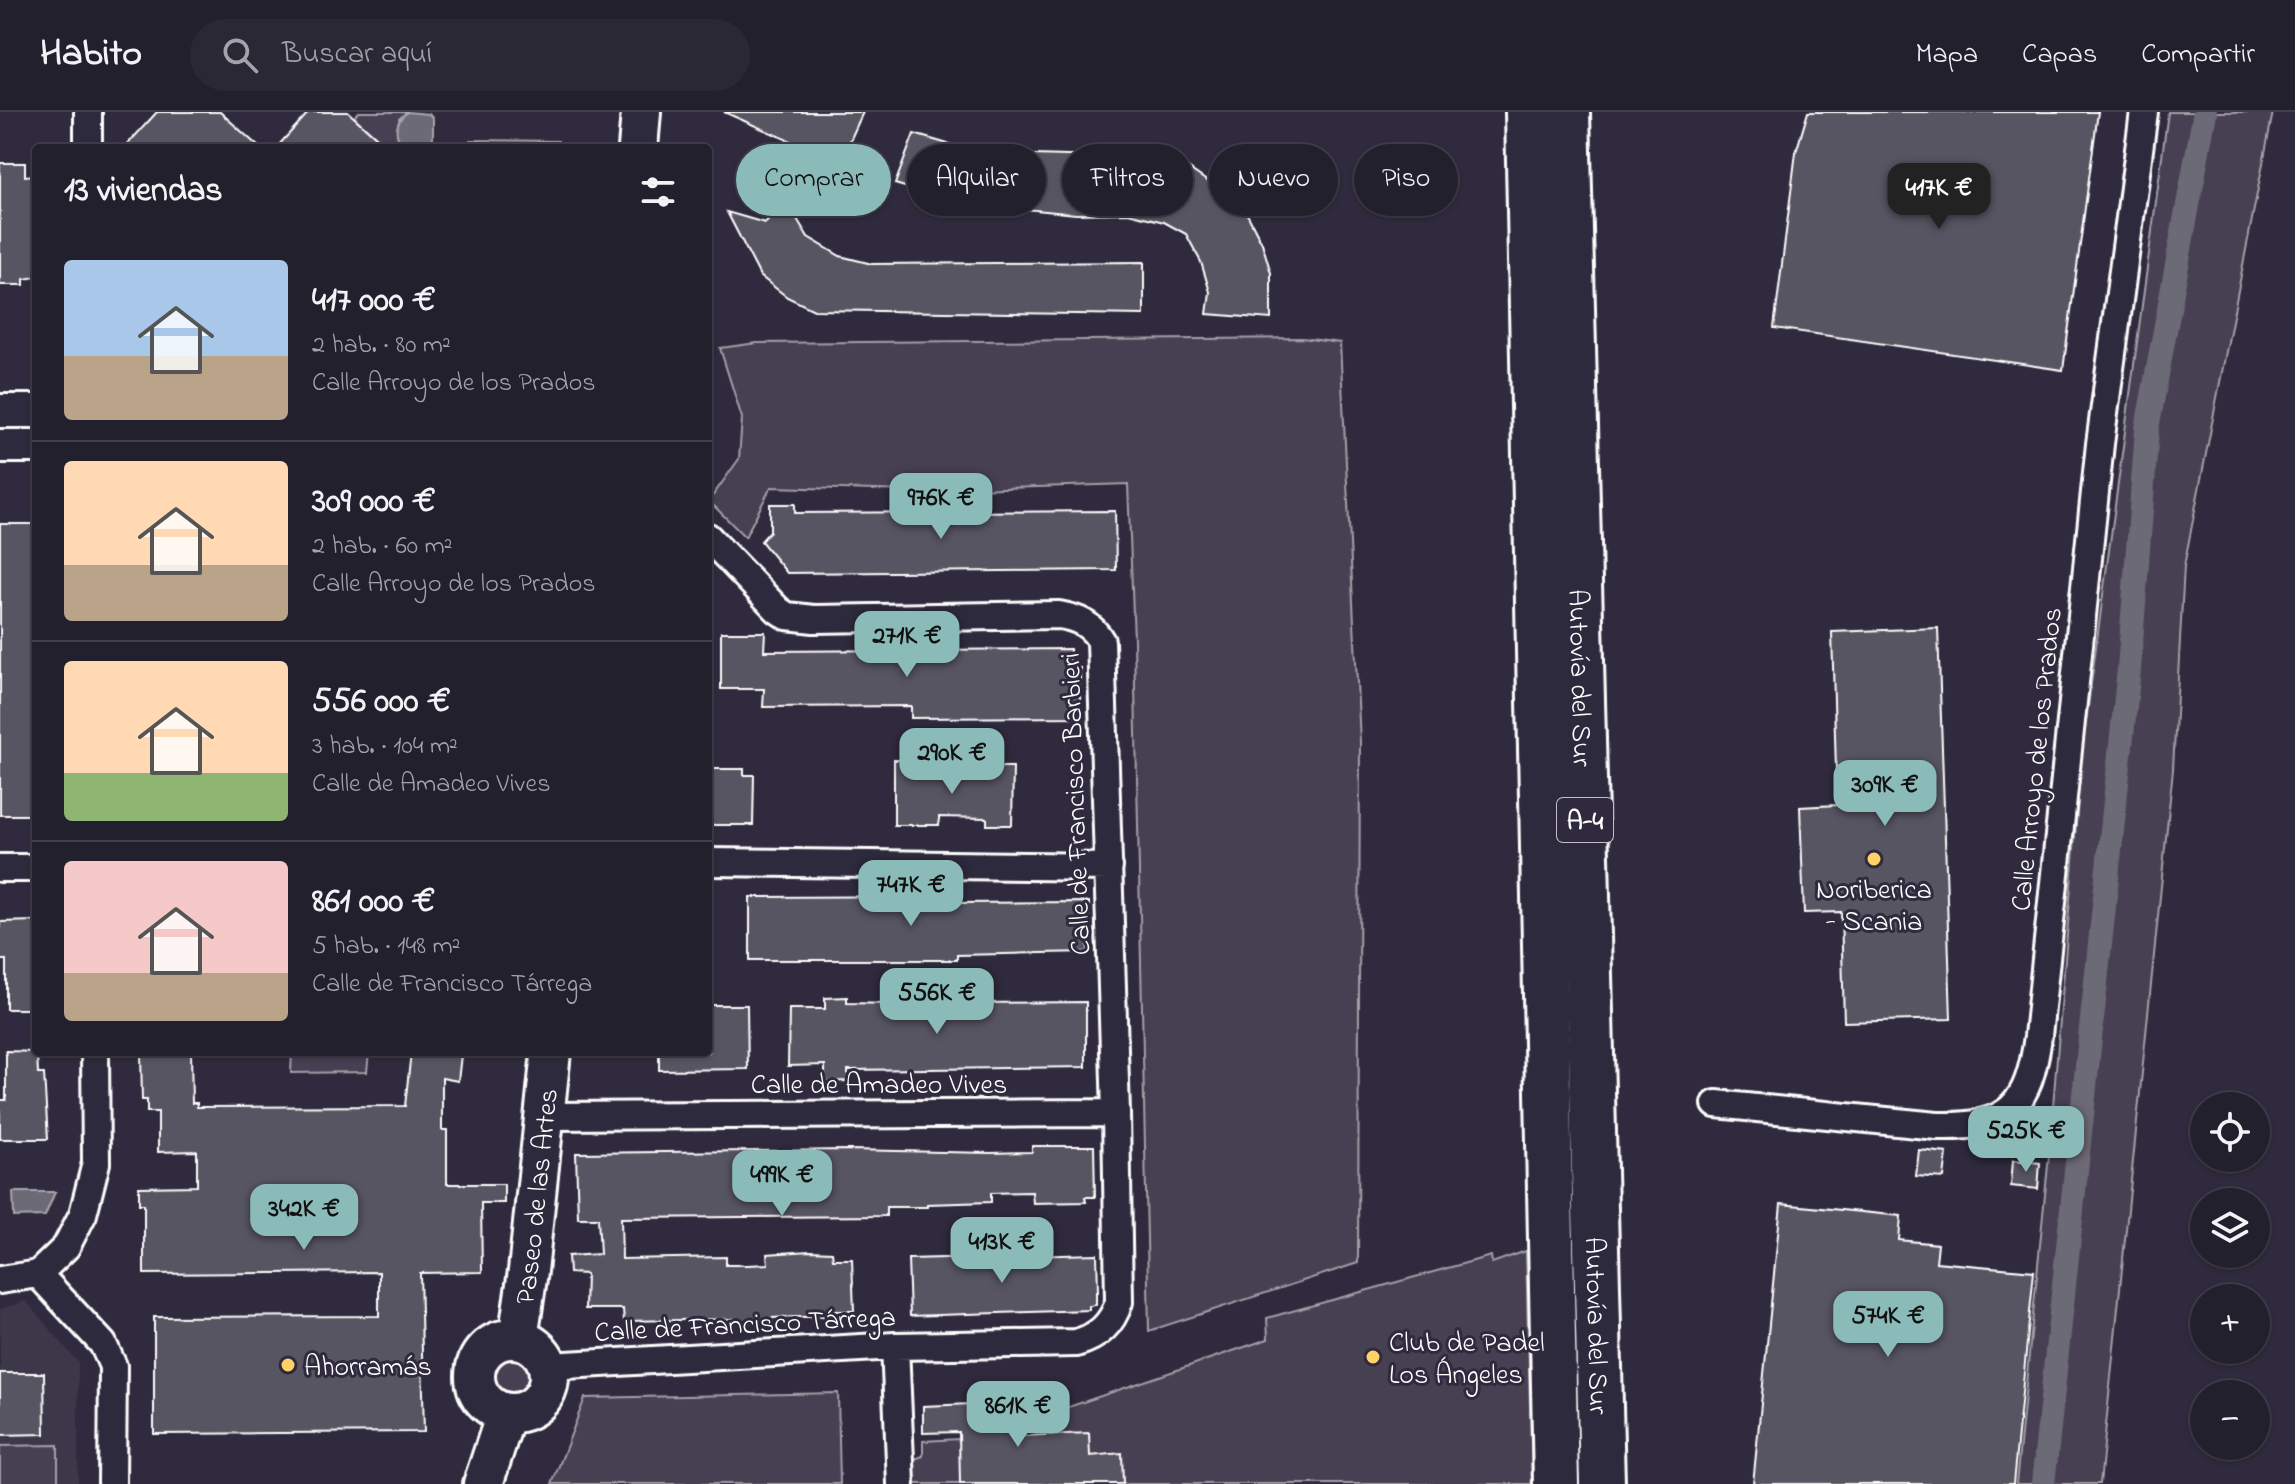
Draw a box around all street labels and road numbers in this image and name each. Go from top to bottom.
street label: Autovía del Sur [1555,589,1601,768]
street label: Calle Arroyo de los Prados [2002,605,2075,913]
street label: Calle de Francisco Barbieri [1052,652,1103,956]
road number: A-4 [1557,798,1613,842]
street label: Calle de Amadeo Vives [751,1066,1007,1107]
street label: Paseo de las Artes [506,1087,571,1307]
street label: Autovía del Sur [1572,1236,1617,1415]
street label: Calle de Francisco Tárrega [593,1298,897,1355]

